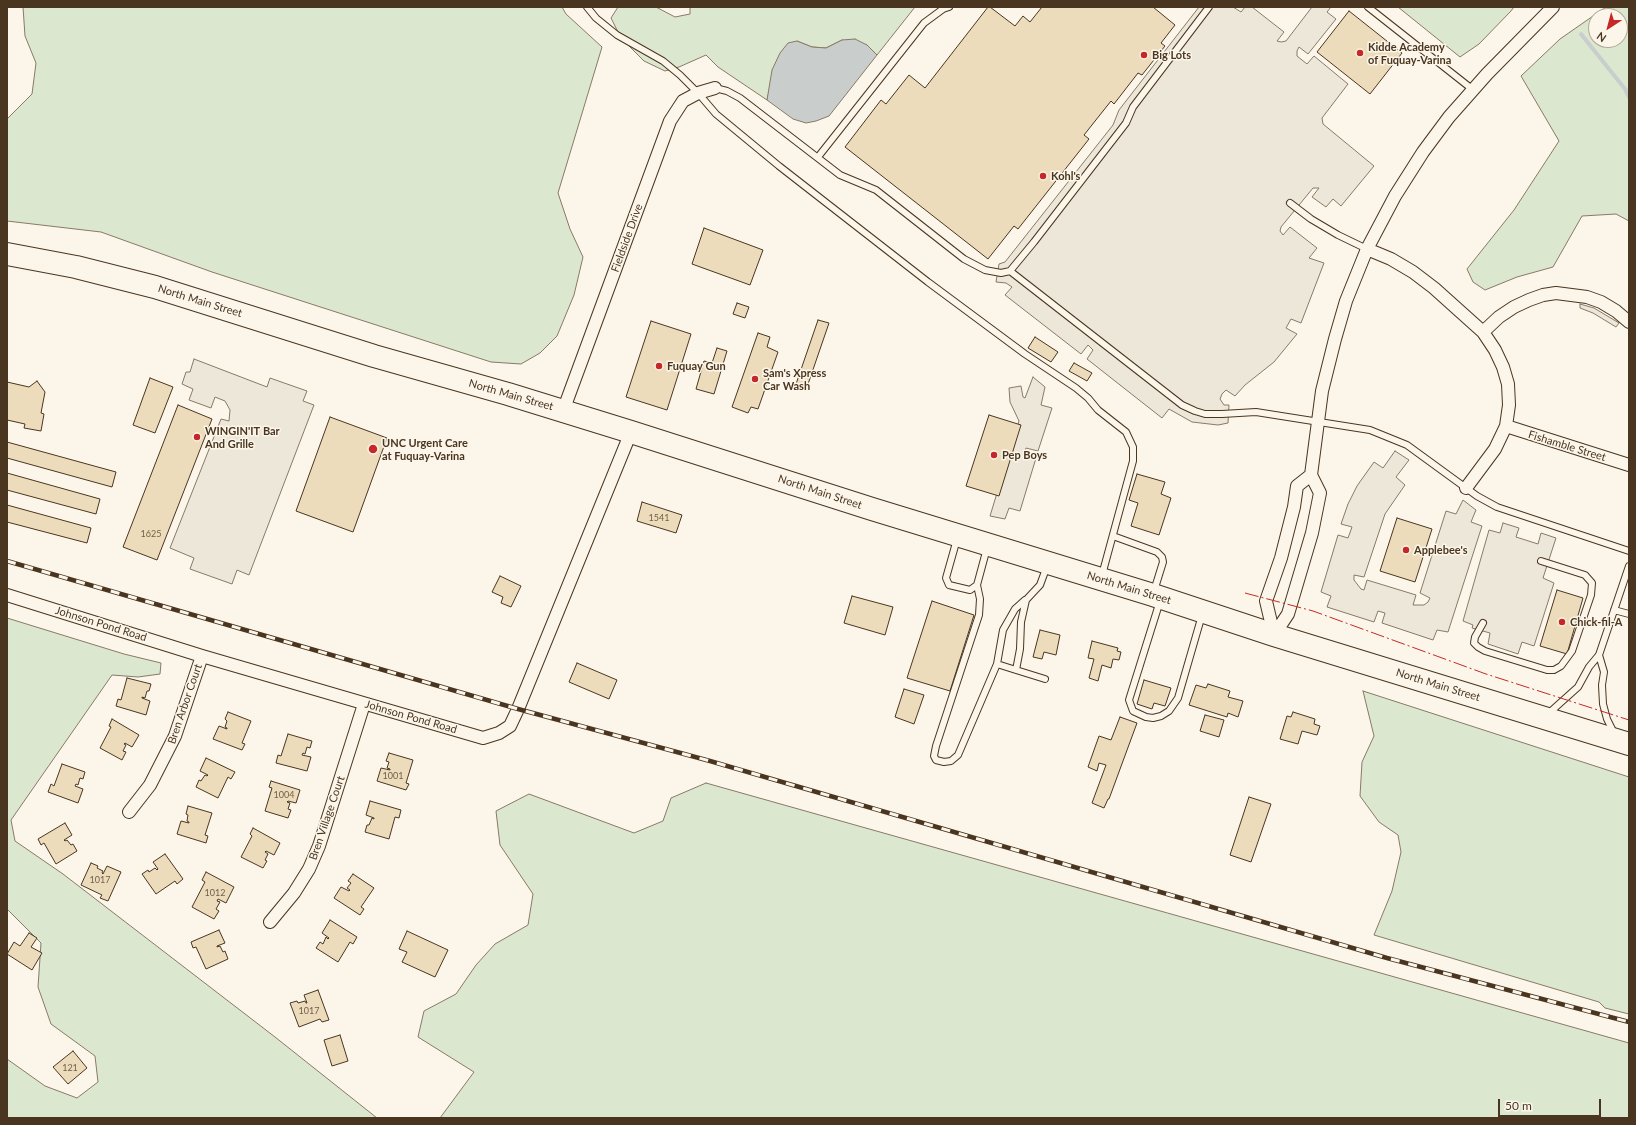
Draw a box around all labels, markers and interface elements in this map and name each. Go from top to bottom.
north arrow [1588,8,1628,48]
text: N [1594,30,1608,45]
place label: Kidde Academy of Fuquay-Varina [1368,40,1451,66]
place label: Big Lots [1152,48,1191,62]
marker: Kidde Academy of Fuquay-Varina [1355,48,1365,58]
marker: Big Lots [1139,50,1149,60]
place label: Kohl's [1051,169,1080,183]
marker: Kohl's [1038,171,1048,181]
street label: Fieldside Drive [609,202,645,274]
street label: North Main Street [156,282,244,320]
place label: Fuquay Gun [667,359,726,373]
marker: Fuquay Gun [654,361,664,371]
place label: Sam's Xpress Car Wash [763,366,826,392]
marker: Sam's Xpress Car Wash [750,374,760,384]
street label: North Main Street [467,377,555,413]
place label: WINGIN'IT Bar And Grille [205,424,280,450]
street label: Fishamble Street [1527,428,1607,464]
marker: WINGIN'IT Bar And Grille [192,432,202,442]
place label: UNC Urgent Care at Fuquay-Varina [382,436,468,462]
marker: UNC Urgent Care at Fuquay-Varina [367,443,379,455]
place label: Pep Boys [1002,448,1047,462]
marker: Pep Boys [989,450,999,460]
street label: North Main Street [776,472,864,512]
house number: 1541 [649,513,669,523]
house number: 1625 [141,529,161,539]
place label: Applebee's [1414,543,1468,557]
marker: Applebee's [1401,545,1411,555]
street label: North Main Street [1085,569,1173,607]
street label: Johnson Pond Road [54,604,148,644]
place label: Chick-fil-A [1570,615,1622,629]
marker: Chick-fil-A [1557,617,1567,627]
street label: Bren Arbor Court [165,662,205,746]
street label: North Main Street [1394,666,1482,704]
street label: Johnson Pond Road [364,698,458,736]
house number: 1001 [383,771,403,781]
street label: Bren Village Court [306,774,348,862]
house number: 1004 [274,790,294,800]
house number: 1017 [90,875,110,885]
house number: 1012 [205,888,225,898]
house number: 1017 [299,1006,319,1016]
house number: 121 [62,1063,78,1073]
scale bar [1500,1091,1603,1117]
text: 50 m [1505,1098,1532,1113]

